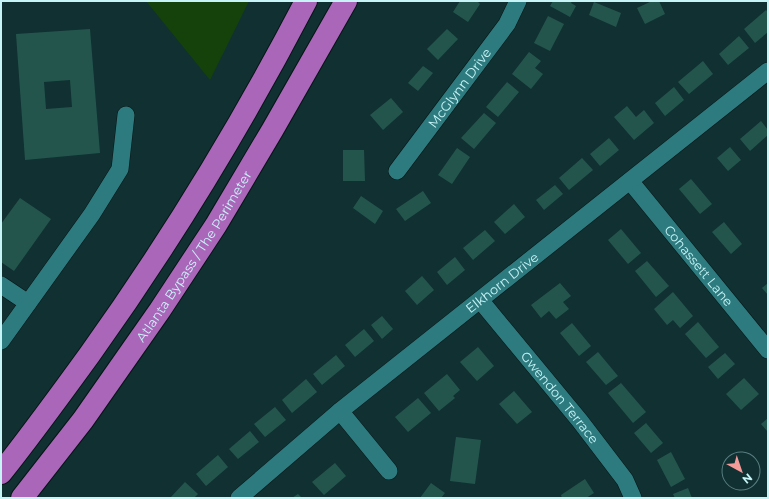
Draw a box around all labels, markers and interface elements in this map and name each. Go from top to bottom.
street label: McGlynn Drive [424,45,494,131]
street label: Atlanta Bypass / The Perimeter [132,167,255,345]
street label: Cohassett Lane [661,222,737,309]
street label: Elkhorn Drive [462,249,542,316]
street label: Gwendon Terrace [518,348,602,447]
north arrow [721,451,761,491]
text: N [740,470,755,487]

